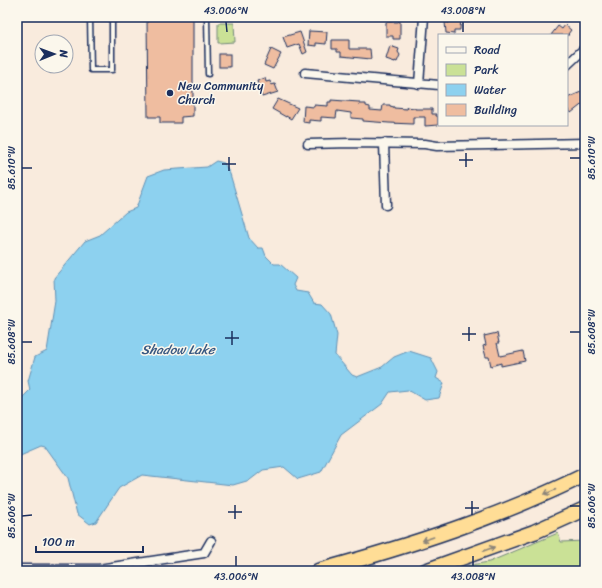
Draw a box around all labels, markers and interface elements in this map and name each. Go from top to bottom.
text: 43.006°N [204,2,248,20]
text: 43.008°N [441,2,485,20]
north arrow [34,34,74,74]
legend [438,34,568,126]
text: Road [474,39,501,61]
text: N [54,49,73,58]
text: Park [474,59,499,81]
place label: New Community Church [178,75,264,111]
text: Water [474,79,507,101]
marker: New Community Church [165,88,175,98]
text: Building [474,99,517,121]
text: 85.610°W [583,136,601,180]
text: 85.610°W [3,146,21,190]
text: 85.608°W [583,309,601,355]
text: 85.608°W [3,319,21,365]
water label: Shadow Lake [141,338,216,361]
text: 85.606°W [583,483,601,528]
one-way arrow [544,488,556,496]
text: 85.606°W [3,493,21,538]
scale bar [36,528,143,554]
text: 100 m [42,531,75,553]
one-way arrow [423,535,435,543]
one-way arrow [482,544,494,552]
text: 43.006°N [214,568,258,586]
text: 43.008°N [451,568,495,586]

